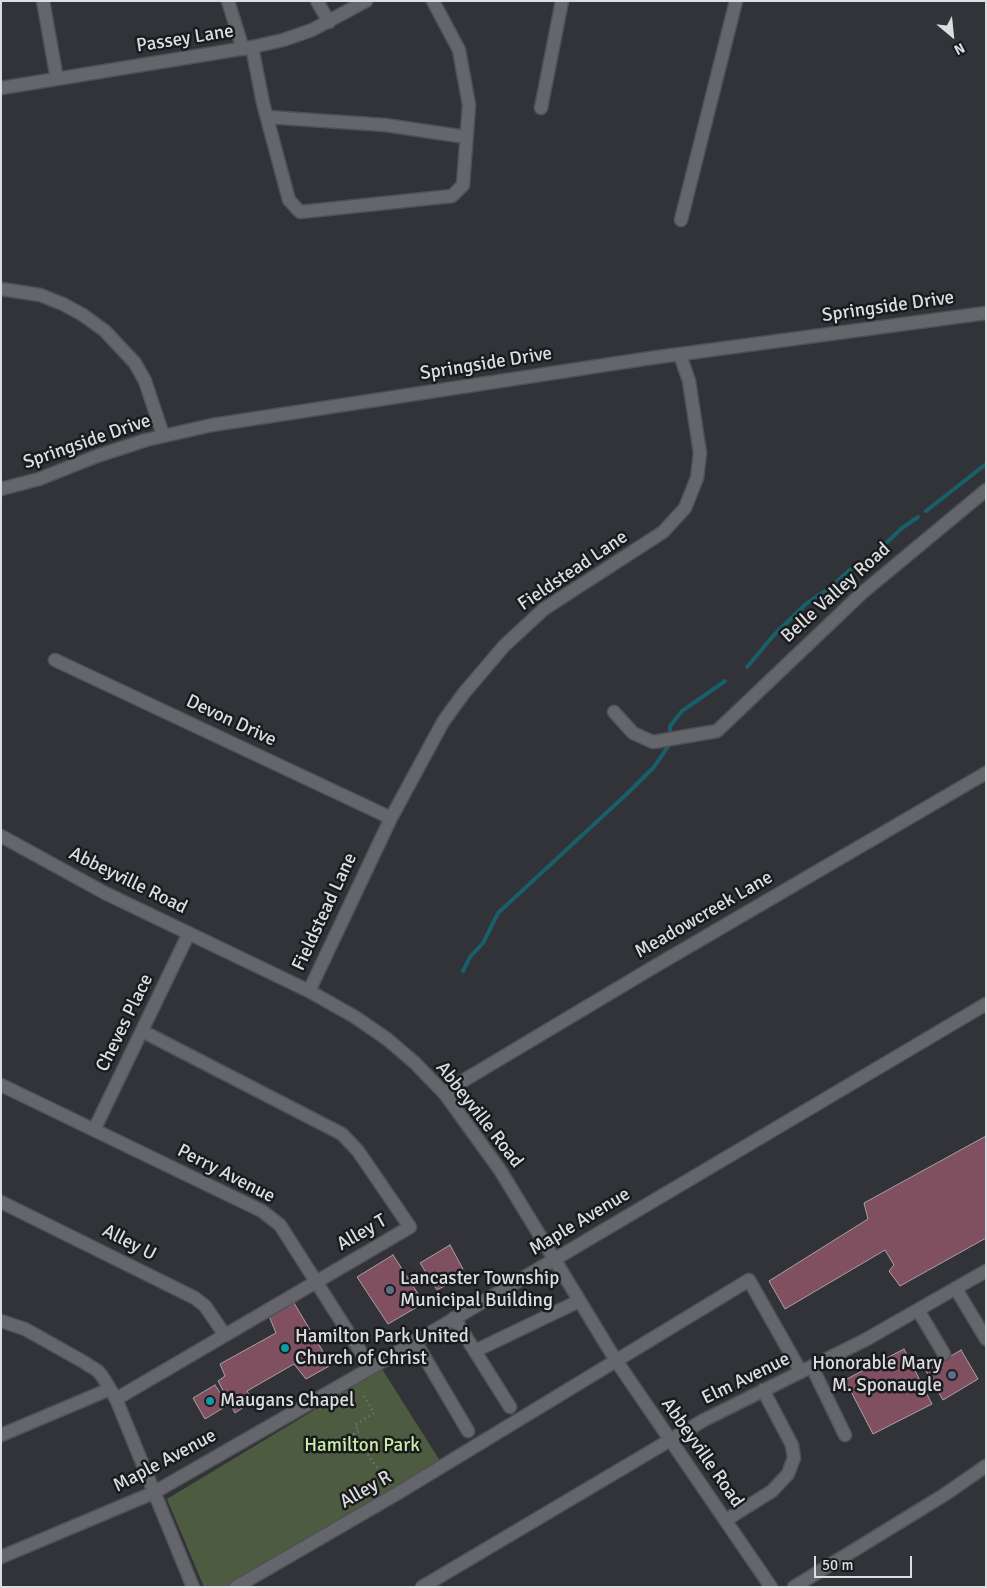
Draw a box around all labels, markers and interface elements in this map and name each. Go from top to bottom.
north arrow [927,10,977,60]
street label: Passey Lane [135,20,235,58]
text: N [951,39,968,58]
street label: Springside Drive [820,286,956,328]
street label: Springside Drive [418,342,554,386]
street label: Springside Drive [20,410,154,474]
street label: Fieldstead Lane [514,526,632,616]
street label: Belle Valley Road [777,538,895,648]
street label: Devon Drive [182,690,280,752]
street label: Abbeyville Road [65,843,191,919]
street label: Fieldstead Lane [288,849,362,975]
street label: Meadowcreek Lane [631,866,777,964]
street label: Cheves Place [92,970,158,1076]
street label: Abbeyville Road [430,1057,528,1173]
street label: Perry Avenue [173,1140,279,1208]
street label: Maple Avenue [525,1183,635,1261]
street label: Alley T [333,1210,391,1256]
street label: Alley U [98,1220,160,1266]
place label: Lancaster Township Municipal Building [400,1268,559,1312]
marker: Lancaster Township Municipal Building [384,1284,396,1296]
place label: Hamilton Park United Church of Christ [295,1326,469,1370]
marker: Hamilton Park United Church of Christ [279,1342,291,1354]
street label: Elm Avenue [698,1348,794,1410]
place label: Honorable Mary M. Sponaugle [812,1353,942,1397]
marker: Honorable Mary M. Sponaugle [946,1369,958,1381]
place label: Maugans Chapel [220,1390,354,1412]
street label: Abbeyville Road [656,1394,748,1512]
marker: Maugans Chapel [204,1395,216,1407]
street label: Maple Avenue [110,1424,220,1498]
park label: Hamilton Park [304,1435,420,1457]
street label: Alley R [336,1466,396,1514]
scale bar [817,1546,914,1578]
text: 50 m [822,1556,853,1574]

